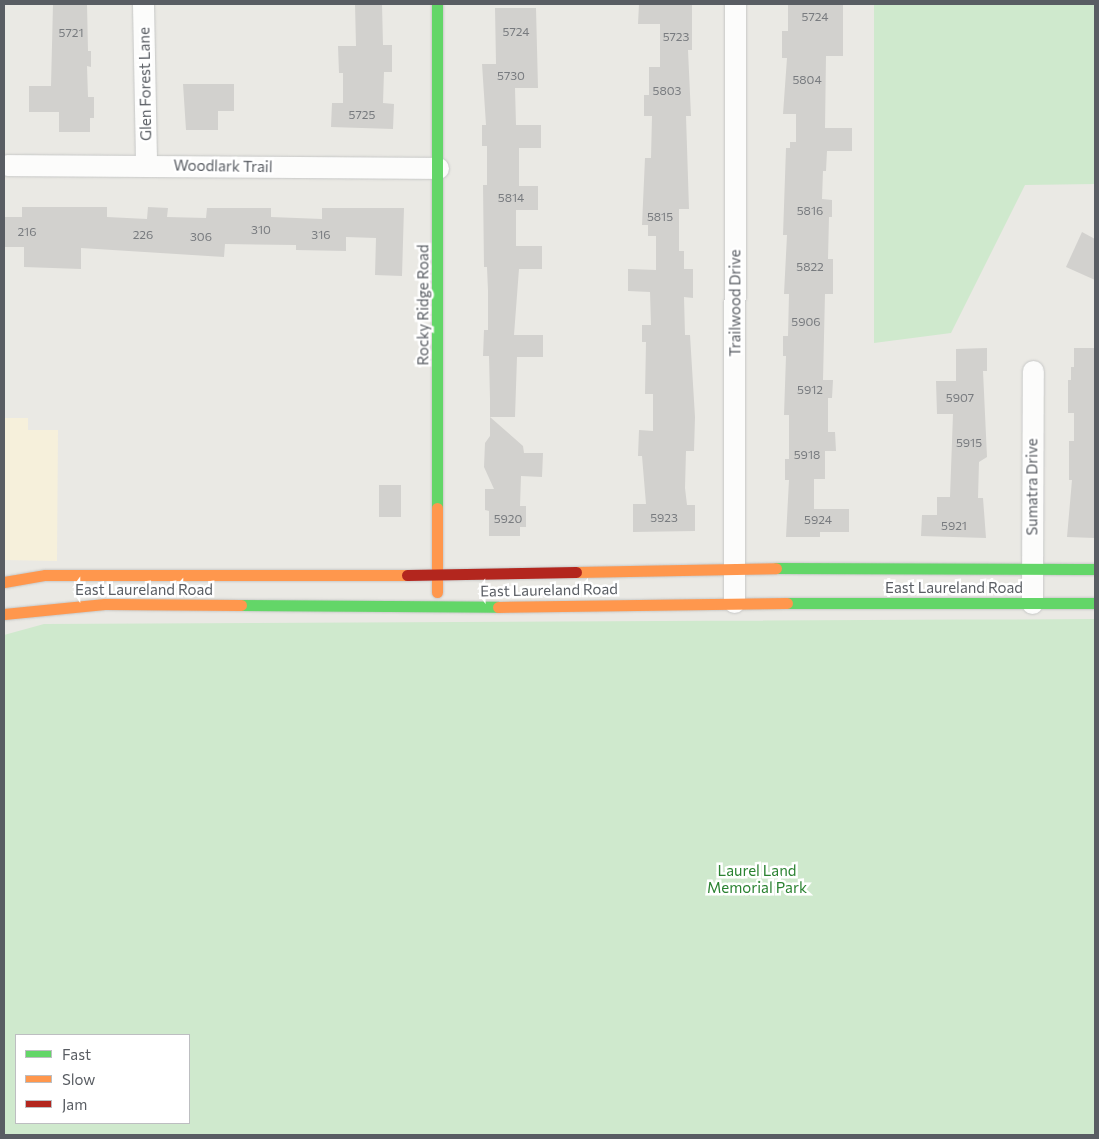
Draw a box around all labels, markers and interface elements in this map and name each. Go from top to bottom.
house number: 5724 [802,10,828,24]
house number: 5724 [503,25,529,39]
house number: 5721 [58,26,84,40]
street label: Glen Forest Lane [135,27,155,141]
house number: 5723 [663,30,689,44]
house number: 5730 [497,69,525,83]
house number: 5804 [792,73,822,87]
house number: 5803 [653,84,681,98]
house number: 5725 [349,108,375,122]
street label: Woodlark Trail [173,156,273,176]
house number: 5814 [498,191,524,205]
house number: 5816 [797,204,823,218]
house number: 5815 [647,210,673,224]
house number: 310 [251,223,271,237]
house number: 216 [17,225,37,239]
house number: 226 [133,228,153,242]
house number: 316 [311,228,331,242]
house number: 306 [190,230,212,244]
street label: Rocky Ridge Road [414,244,432,366]
street label: Trailwood Drive [726,249,744,357]
house number: 5822 [796,260,824,274]
house number: 5906 [791,315,821,329]
house number: 5912 [797,383,823,397]
house number: 5907 [946,391,974,405]
house number: 5915 [956,436,982,450]
street label: Sumatra Drive [1023,438,1041,536]
house number: 5918 [794,448,820,462]
house number: 5923 [650,511,678,525]
house number: 5920 [494,512,522,526]
house number: 5924 [804,513,832,527]
house number: 5921 [941,519,967,533]
street label: East Laureland Road [885,579,1023,597]
street label: East Laureland Road [480,580,618,600]
street label: East Laureland Road [75,581,213,599]
park label: Laurel Land Memorial Park [707,861,807,896]
legend [15,1034,190,1124]
text: Fast [62,1045,91,1063]
text: Slow [62,1070,95,1088]
text: Jam [62,1095,87,1113]

